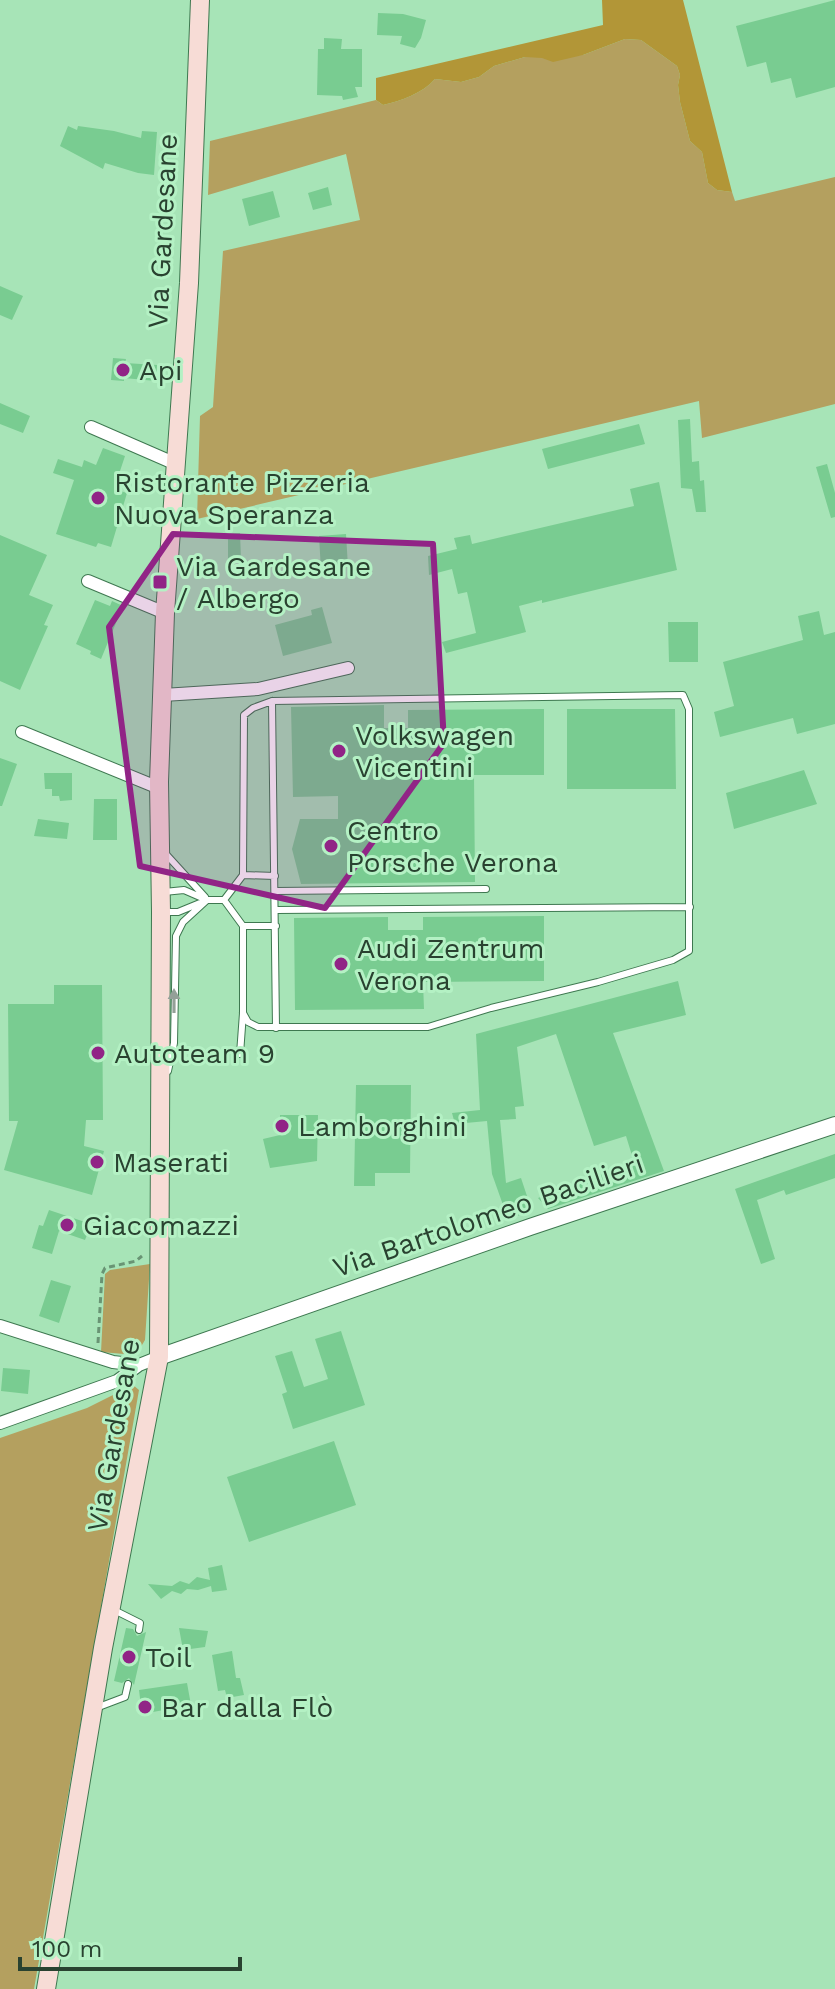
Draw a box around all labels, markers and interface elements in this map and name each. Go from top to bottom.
street label: Via Gardesane [141,133,184,329]
place label: Api [139,354,182,387]
marker: Api [114,361,132,379]
place label: Ristorante Pizzeria Nuova Speranza [114,466,370,531]
marker: Ristorante Pizzeria Nuova Speranza [89,489,107,507]
place label: Via Gardesane / Albergo [176,550,371,615]
marker: Via Gardesane / Albergo [151,573,169,591]
place label: Volkswagen Vicentini [355,719,514,784]
marker: Volkswagen Vicentini [330,742,348,760]
place label: Centro Porsche Verona [347,814,558,879]
marker: Centro Porsche Verona [322,837,340,855]
place label: Audi Zentrum Verona [357,932,544,997]
marker: Audi Zentrum Verona [332,955,350,973]
one-way arrow [168,988,180,1013]
place label: Autoteam 9 [114,1037,275,1070]
marker: Autoteam 9 [89,1044,107,1062]
place label: Lamborghini [298,1110,467,1143]
marker: Lamborghini [273,1117,291,1135]
place label: Maserati [113,1146,229,1179]
street label: Via Bartolomeo Bacilieri [328,1147,648,1284]
marker: Maserati [88,1153,106,1171]
place label: Giacomazzi [83,1209,239,1242]
marker: Giacomazzi [58,1216,76,1234]
street label: Via Gardesane [80,1336,147,1534]
place label: Toil [145,1641,192,1674]
marker: Toil [120,1648,138,1666]
place label: Bar dalla Flò [161,1691,333,1724]
marker: Bar dalla Flò [136,1698,154,1716]
scale bar [20,1921,240,1971]
text: 100 m [32,1935,102,1963]

